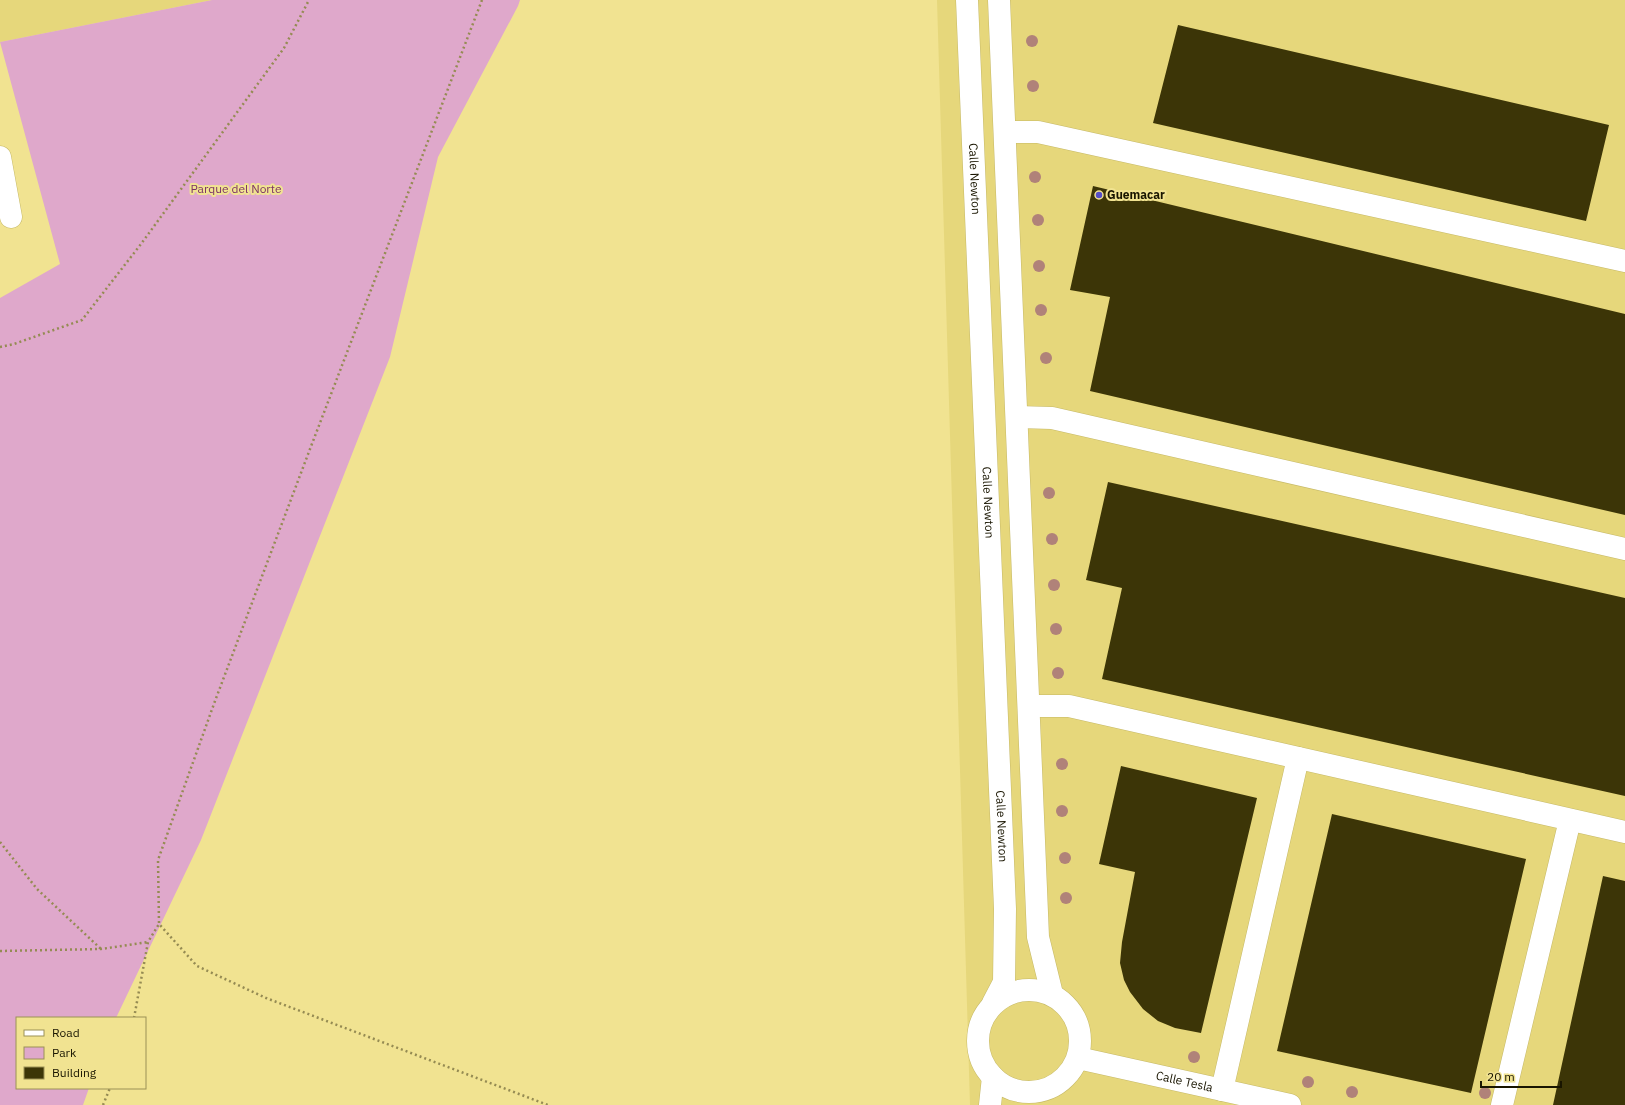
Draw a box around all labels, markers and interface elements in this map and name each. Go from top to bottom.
street label: Calle Newton [966,143,984,215]
park label: Parque del Norte [190,181,282,196]
place label: Guemacar [1107,187,1165,202]
marker: Guemacar [1094,190,1104,200]
street label: Calle Newton [980,466,998,539]
street label: Calle Newton [993,790,1011,862]
legend [16,1017,146,1089]
text: Road [52,1025,80,1040]
text: Park [52,1045,77,1060]
scale bar [1481,1063,1561,1089]
text: Building [52,1065,97,1080]
street label: Calle Tesla [1155,1068,1215,1095]
text: 20 m [1487,1069,1515,1084]

